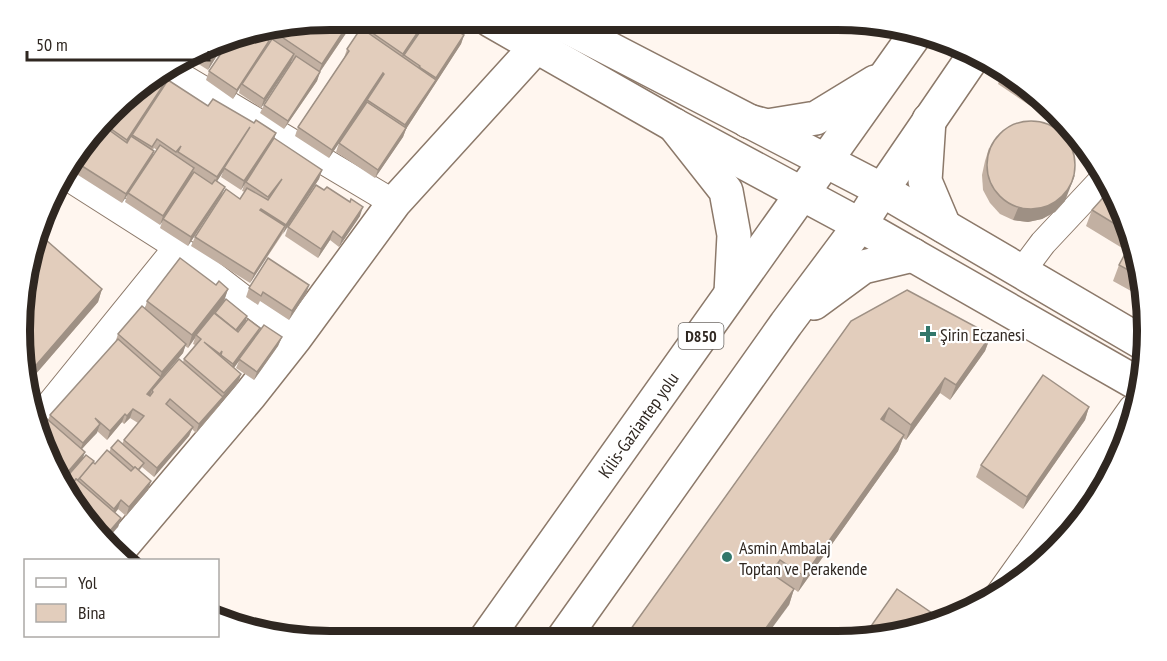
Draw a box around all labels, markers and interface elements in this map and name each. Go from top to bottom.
scale bar [27,24,208,62]
text: 50 m [36,33,68,56]
road number: D850 [678,323,724,349]
place label: Şirin Eczanesi [940,323,1025,346]
marker: Şirin Eczanesi [921,327,935,341]
street label: Kilis-Gaziantep yolu [593,368,683,482]
place label: Asmin Ambalaj Toptan ve Perakende [739,536,867,580]
marker: Asmin Ambalaj Toptan ve Perakende [720,550,734,564]
legend [24,559,219,637]
text: Yol [78,571,98,594]
text: Bina [78,601,106,624]

